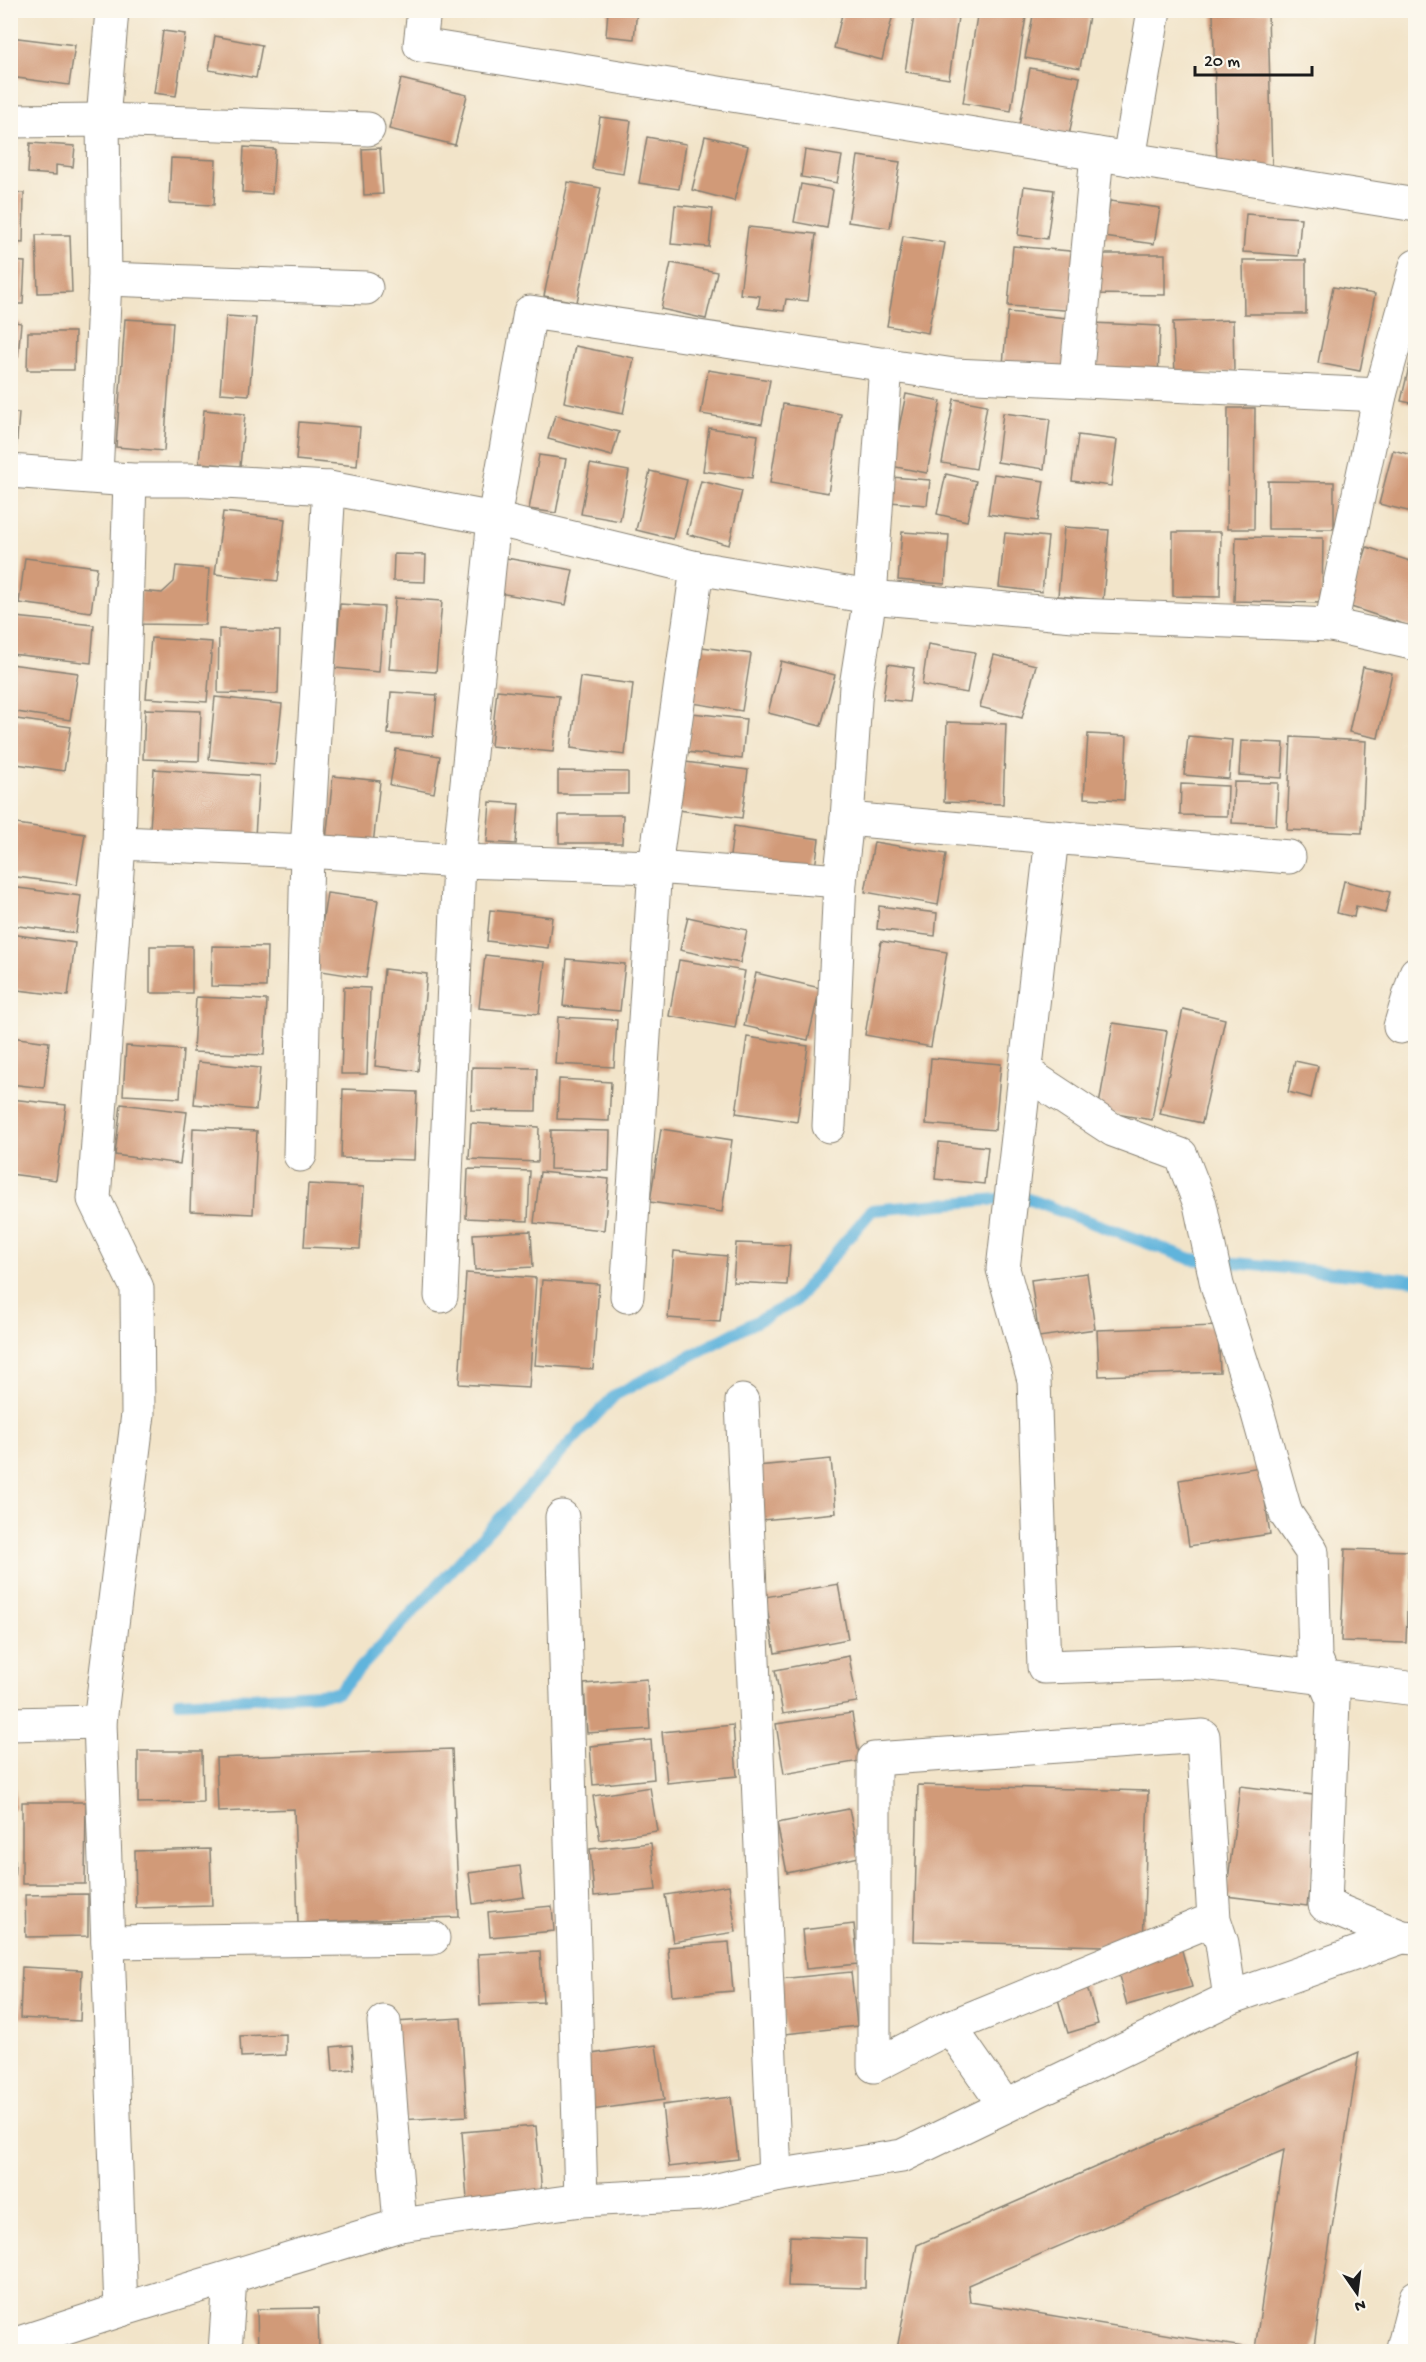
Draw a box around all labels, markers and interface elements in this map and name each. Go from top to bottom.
scale bar [1195,39,1312,77]
text: 20 m [1204,52,1240,73]
north arrow [1327,2263,1387,2323]
text: N [1352,2294,1367,2315]

